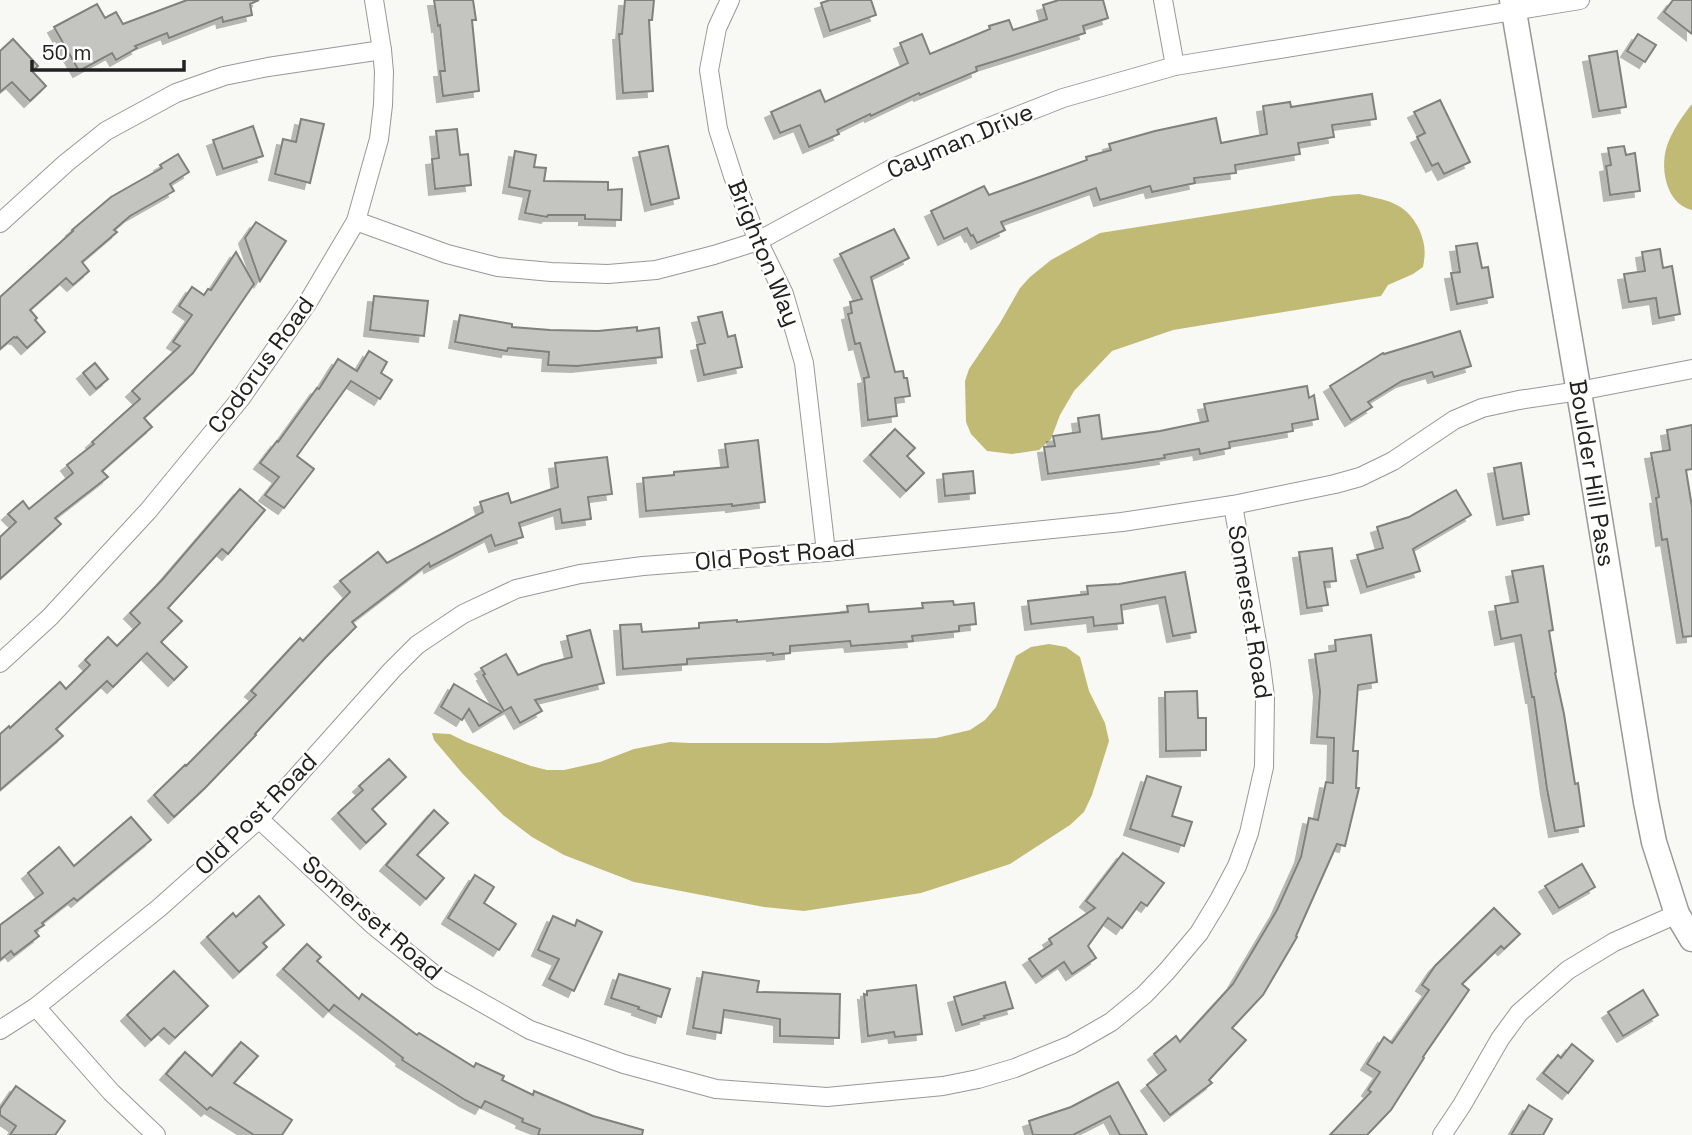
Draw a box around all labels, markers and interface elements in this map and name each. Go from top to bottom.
scale bar [32,28,184,72]
text: 50 m [42,39,92,66]
street label: Cayman Drive [882,96,1038,185]
street label: Brighton Way [721,175,808,331]
street label: Codorus Road [200,290,321,439]
street label: Boulder Hill Pass [1562,377,1623,569]
street label: Somerset Road [1221,523,1280,701]
street label: Old Post Road [693,532,856,577]
street label: Old Post Road [188,746,324,882]
street label: Somerset Road [296,848,449,987]

